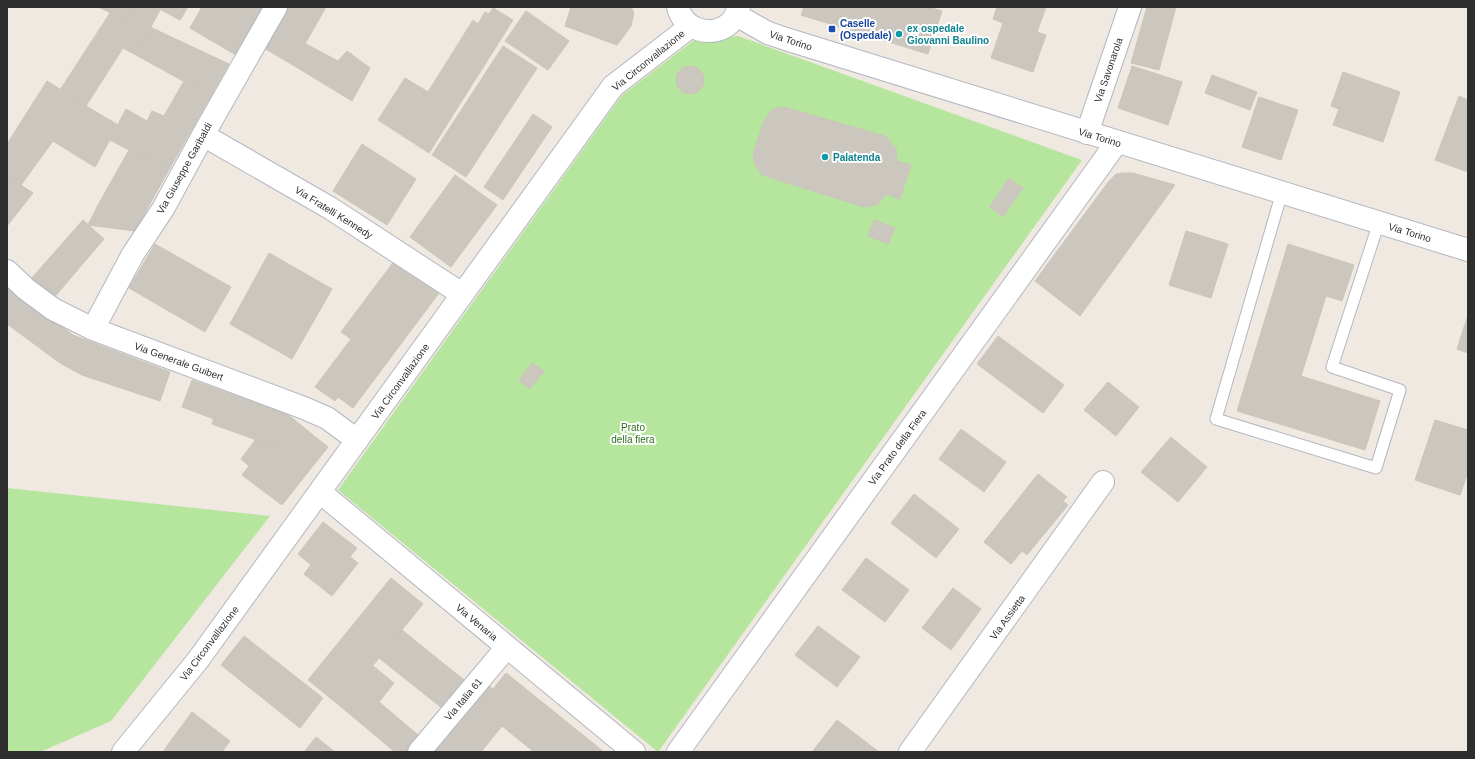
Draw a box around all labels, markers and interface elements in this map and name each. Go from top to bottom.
place label: Caselle (Ospedale) [840,18,892,41]
place label: ex ospedale Giovanni Baulino [907,23,989,46]
marker: Caselle (Ospedale) [827,24,837,34]
street label: Via Circonvallazione [610,27,687,93]
street label: Via Torino [768,28,814,53]
marker: ex ospedale Giovanni Baulino [894,29,904,39]
street label: Via Savonarola [1092,36,1125,104]
street label: Via Giuseppe Garibaldi [155,121,214,216]
street label: Via Torino [1077,126,1123,149]
marker: Palatenda [820,152,830,162]
place label: Palatenda [833,152,881,163]
street label: Via Fratelli Kennedy [293,184,375,241]
street label: Via Torino [1387,221,1433,244]
street label: Via Generale Guibert [133,340,225,383]
street label: Via Circonvallazione [369,341,432,421]
street label: Via Prato della Fiera [866,407,929,487]
park label: Prato della fiera [611,422,655,445]
street label: Via Assietta [988,593,1027,642]
street label: Via Venaria [454,602,500,643]
street label: Via Circonvallazione [178,604,241,683]
street label: Via Italia 61 [442,676,485,723]

